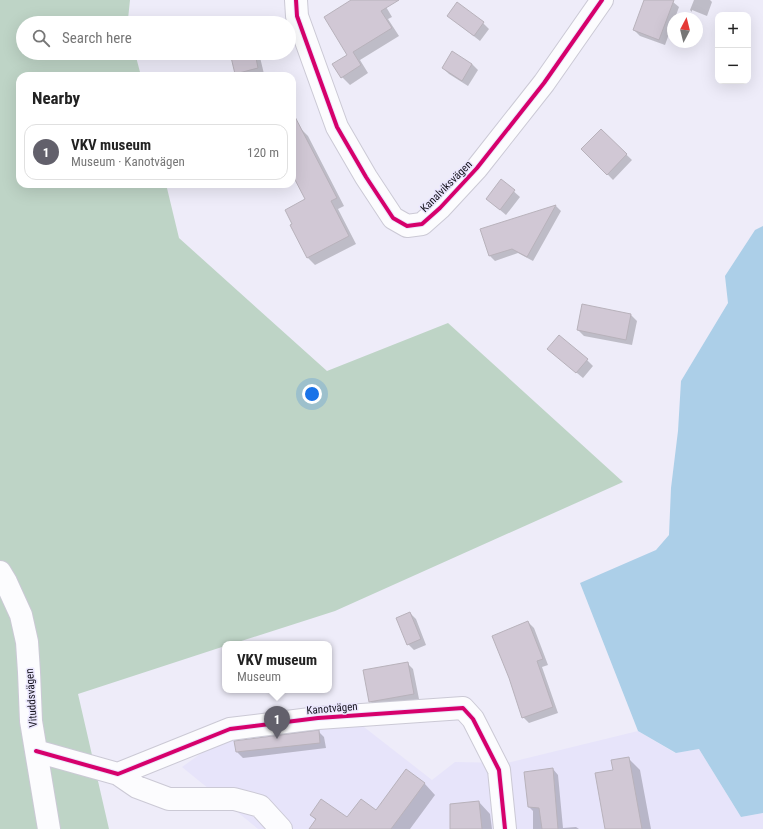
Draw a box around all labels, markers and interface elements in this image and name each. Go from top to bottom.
north arrow [667,12,703,48]
map controls [715,12,751,84]
button: + [715,12,751,48]
search box [16,16,296,60]
icon: search [30,27,52,49]
text: Search here [62,29,132,47]
button: − [715,48,751,84]
text: Nearby [32,88,80,108]
text: VKV museum [71,136,151,154]
text: 1 [43,145,49,160]
text: 120 m [247,145,279,160]
text: Museum · Kanotvägen [71,154,185,169]
street label: Kanalviksvägen [418,158,475,215]
your location [302,384,322,404]
popup [222,641,332,693]
text: VKV museum [237,651,317,669]
street label: Vituddsvägen [23,668,40,728]
text: Museum [237,669,281,684]
street label: Kanotvägen [306,700,358,717]
pin: 1 [264,706,290,739]

